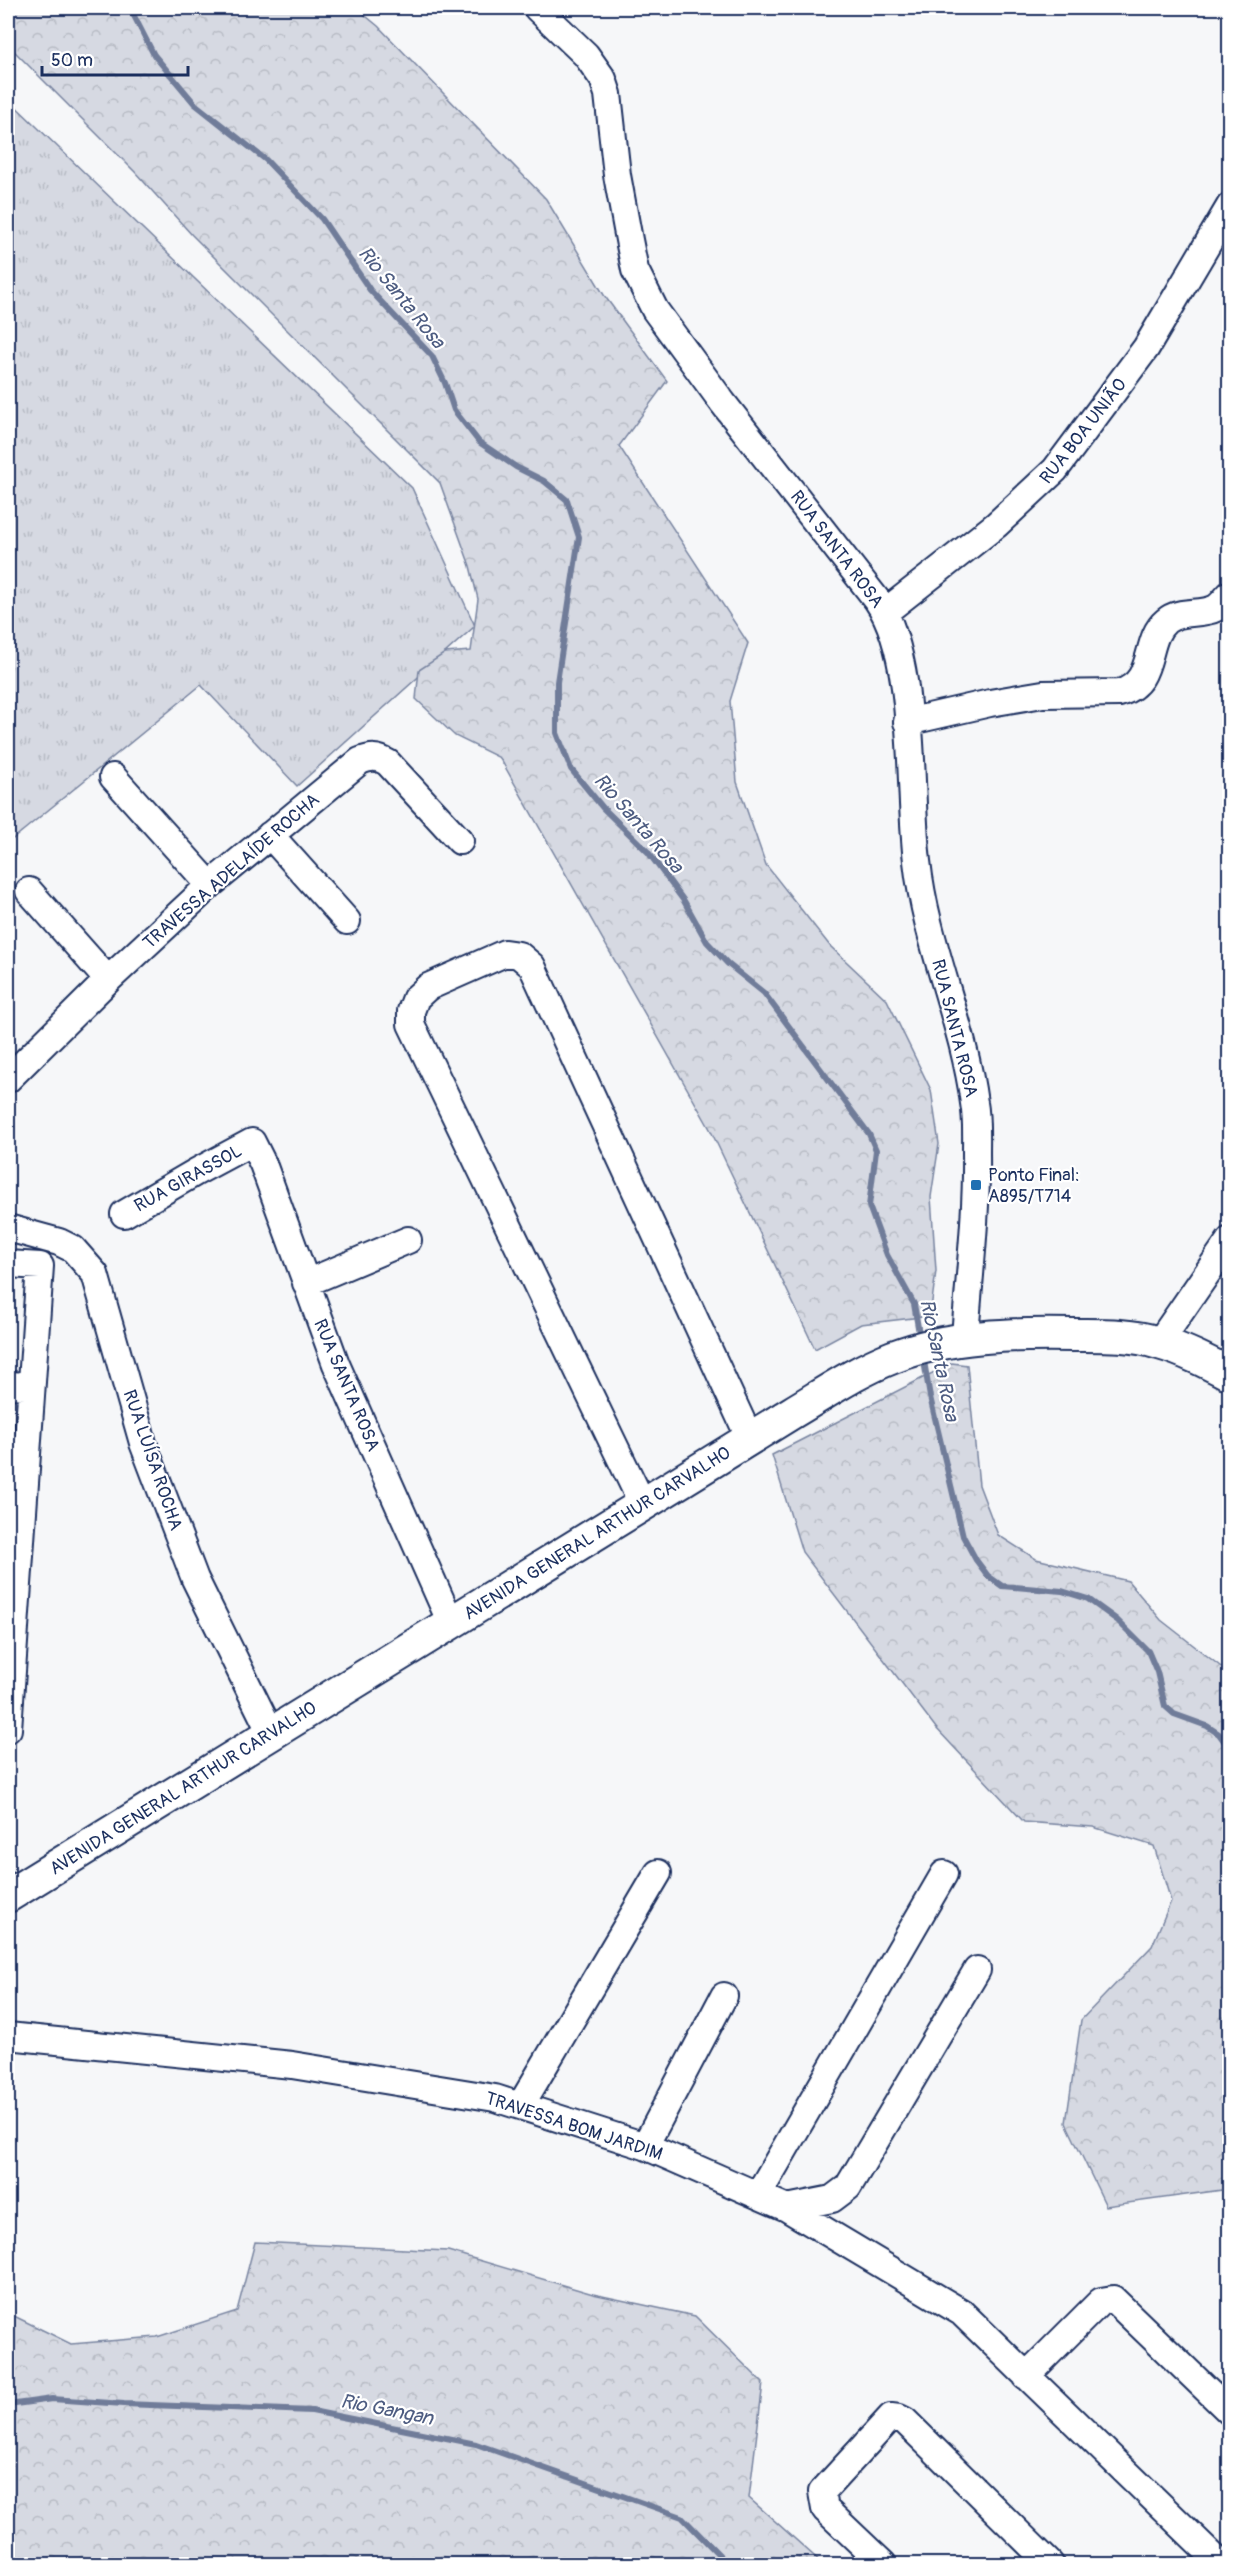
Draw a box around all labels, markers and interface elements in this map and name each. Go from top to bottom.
scale bar [42,39,188,77]
text: 50 m [51,49,93,72]
water label: Rio Santa Rosa [353,241,451,355]
street label: RUA BOA UNIÃO [1035,374,1132,489]
street label: RUA SANTA ROSA [785,486,889,613]
water label: Rio Santa Rosa [589,768,690,880]
street label: TRAVESSA ADELAÍDE ROCHA [138,788,325,954]
street label: RUA SANTA ROSA [926,957,983,1100]
street label: RUA GIRASSOL [130,1139,246,1217]
place label: Ponto Final: A895/T714 [988,1164,1080,1208]
marker: Ponto Final: A895/T714 [969,1178,983,1192]
water label: Rio Santa Rosa [914,1297,965,1425]
street label: RUA SANTA ROSA [308,1316,385,1455]
street label: RUA LUÍSA ROCHA [118,1387,187,1534]
street label: AVENIDA GENERAL ARTHUR CARVALHO [460,1441,735,1625]
street label: AVENIDA GENERAL ARTHUR CARVALHO [46,1696,321,1880]
street label: TRAVESSA BOM JARDIM [482,2087,665,2166]
water label: Rio Gangan [339,2388,437,2431]

